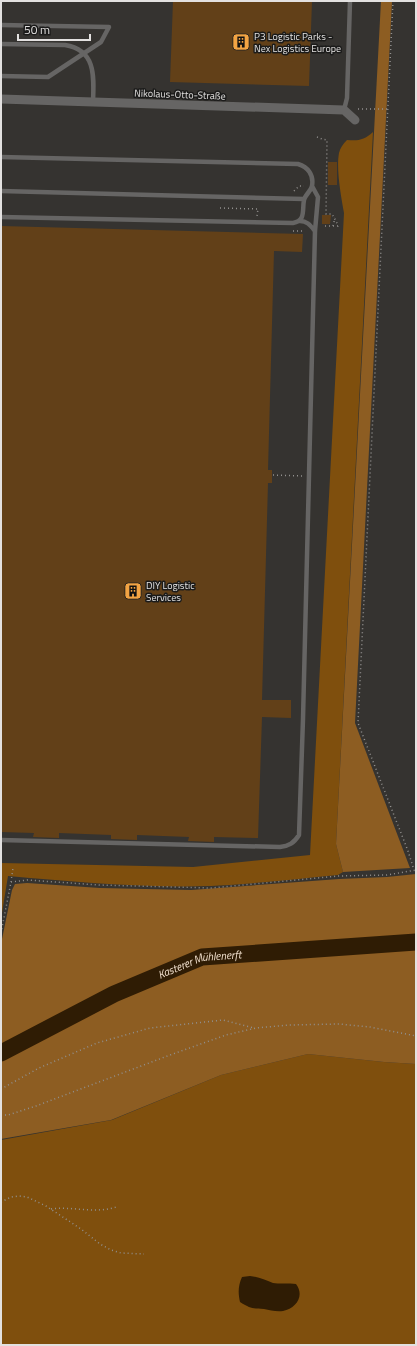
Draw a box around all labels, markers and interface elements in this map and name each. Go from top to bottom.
scale bar [18,16,90,42]
text: 50 m [24,20,50,39]
place label: P3 Logistic Parks - Nex Logistics Europe [254,29,341,56]
building icon: P3 Logistic Parks - Nex Logistics Europe [231,32,251,52]
street label: Nikolaus-Otto-Straße [134,85,226,104]
place label: DIY Logistic Services [146,578,195,605]
building icon: DIY Logistic Services [123,581,143,601]
water label: Kasterer Mühlenerft [155,946,243,983]

